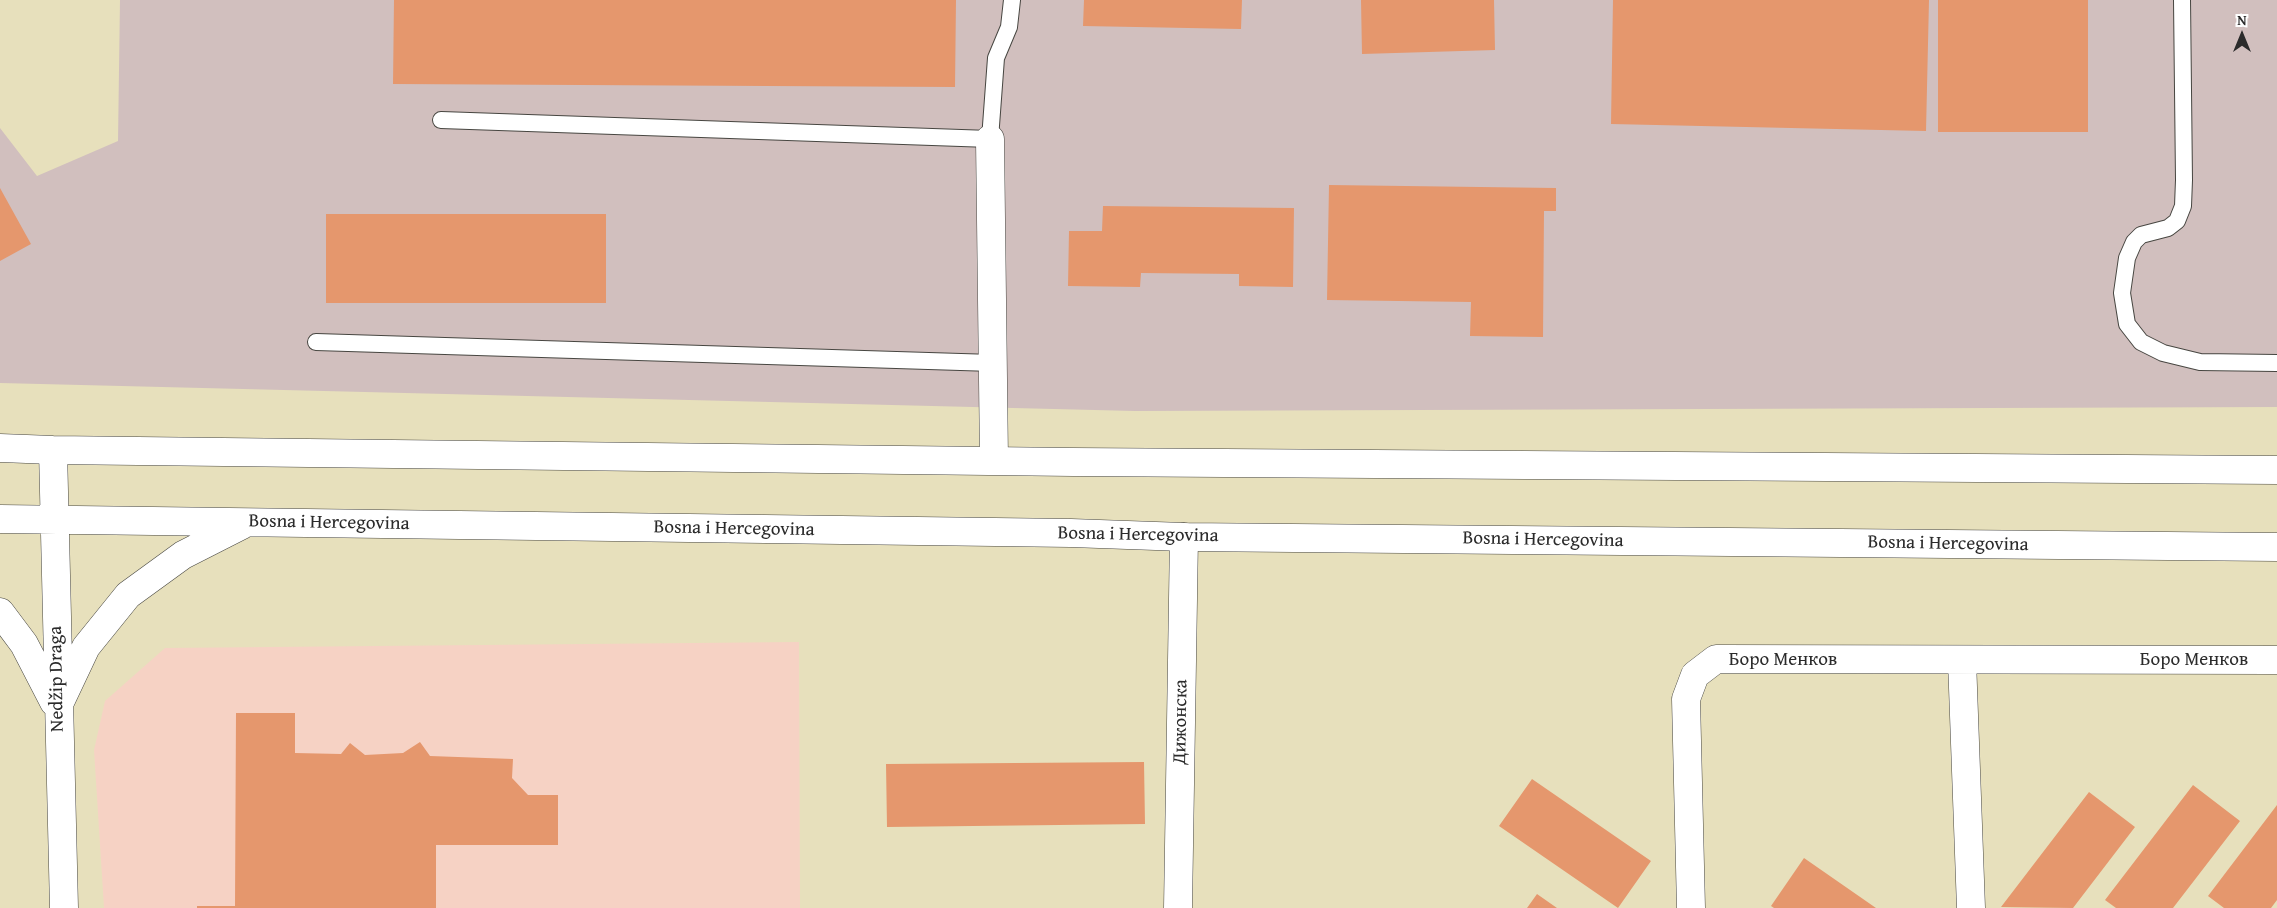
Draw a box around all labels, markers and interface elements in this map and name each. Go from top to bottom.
north arrow [2217,10,2267,60]
text: N [2237,10,2247,30]
street label: Bosna i Hercegovina [248,510,410,536]
street label: Bosna i Hercegovina [653,516,815,542]
street label: Bosna i Hercegovina [1057,522,1219,548]
street label: Bosna i Hercegovina [1462,527,1624,553]
street label: Bosna i Hercegovina [1867,531,2029,557]
street label: Nedžip Draga [45,626,69,732]
street label: Боро Менков [1729,649,1837,671]
street label: Боро Менков [2140,649,2248,671]
street label: Дижонска [1169,679,1193,765]

